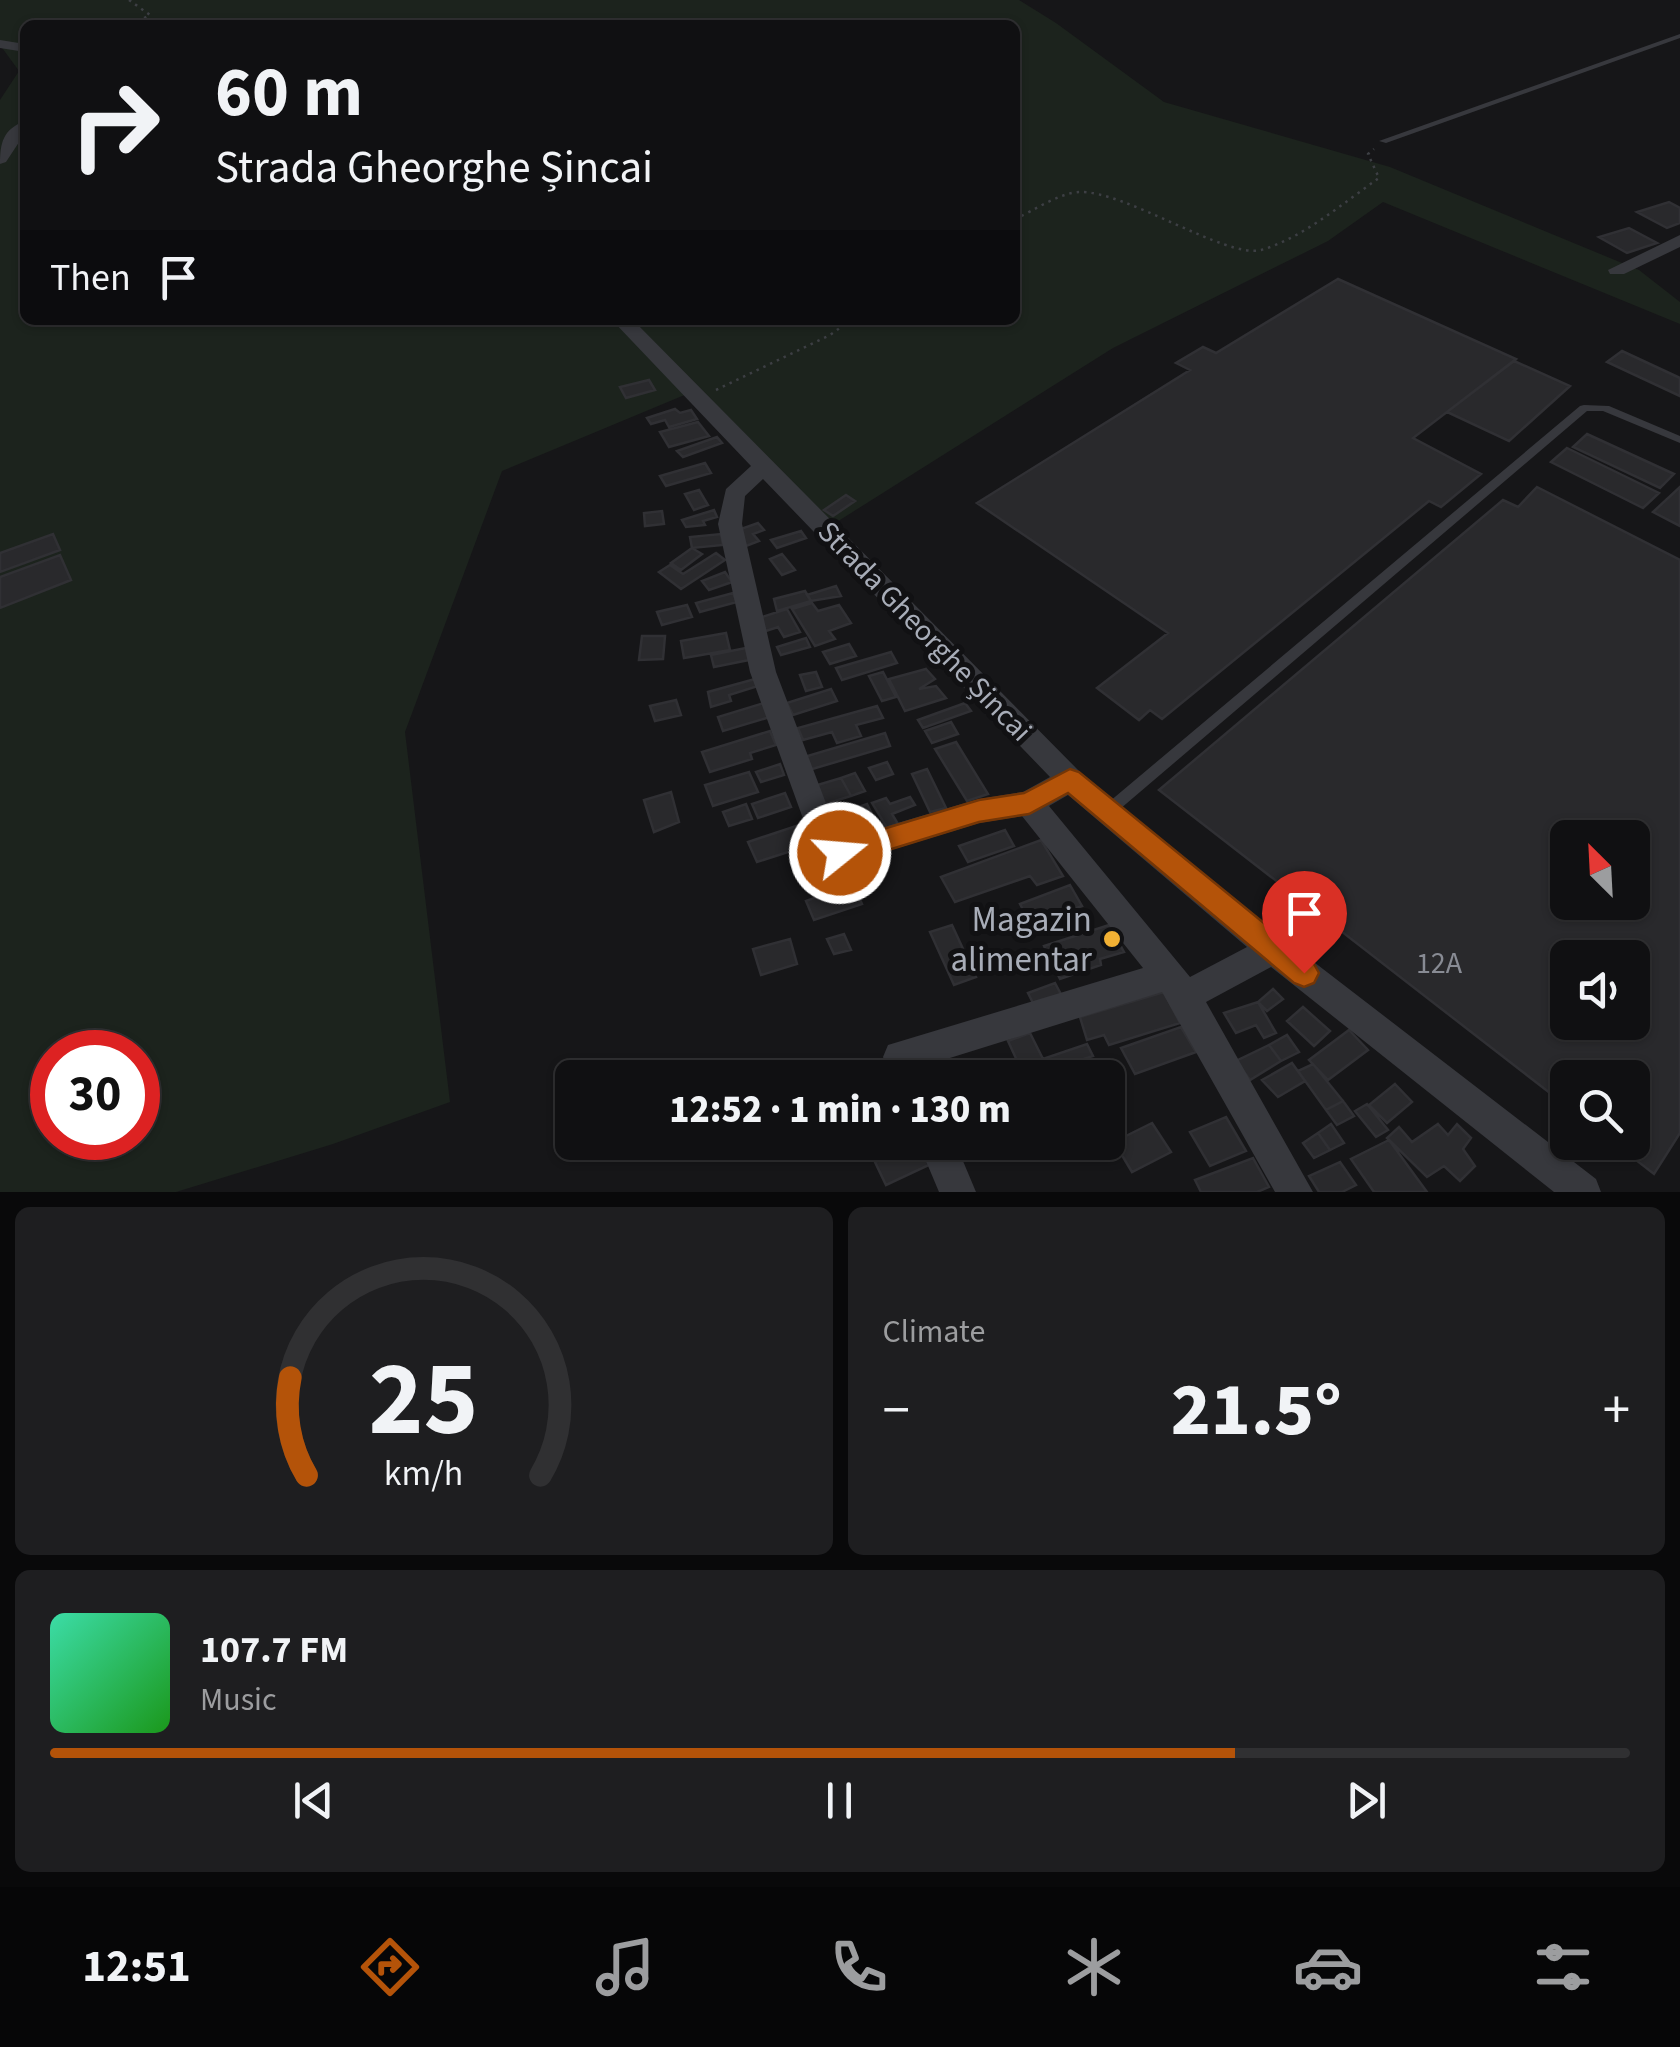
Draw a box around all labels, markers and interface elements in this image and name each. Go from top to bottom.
text: 60 m [215,43,363,143]
icon: right [50,60,180,190]
text: Strada Gheorghe Șincai [215,136,653,200]
icon: arrive [151,250,206,305]
text: Then [50,251,131,305]
street label: Strada Gheorghe Șincai [808,511,1042,751]
position arrow [788,801,892,905]
north arrow [1550,820,1650,920]
map controls [1550,820,1650,1160]
pin [1262,871,1347,974]
icon: arrive [1277,886,1332,941]
place label: Magazin alimentar [950,895,1093,985]
marker: Magazin alimentar [1101,928,1123,950]
button: sound [1550,940,1650,1040]
house number: 12A [1416,942,1463,985]
speed limit sign: 30 [30,1030,160,1160]
button: search [1550,1060,1650,1160]
text: 12:52 · 1 min · 130 m [669,1083,1011,1137]
text: Climate [883,1309,985,1355]
text: 25 [369,1327,479,1475]
text: 21.5° [1171,1357,1342,1464]
text: − [883,1372,910,1450]
text: + [1603,1372,1630,1450]
text: km/h [384,1448,463,1499]
text: 107.7 FM [200,1623,348,1677]
text: Music [200,1677,277,1723]
icon: previous [286,1773,341,1828]
icon: pause [812,1773,867,1828]
icon: next [1339,1773,1394,1828]
icon: directions [355,1932,425,2002]
icon: music [590,1932,660,2002]
icon: phone [824,1932,894,2002]
icon: climate [1059,1932,1129,2002]
icon: car [1293,1932,1363,2002]
icon: filters [1528,1932,1598,2002]
text: 12:51 [82,1935,191,1999]

